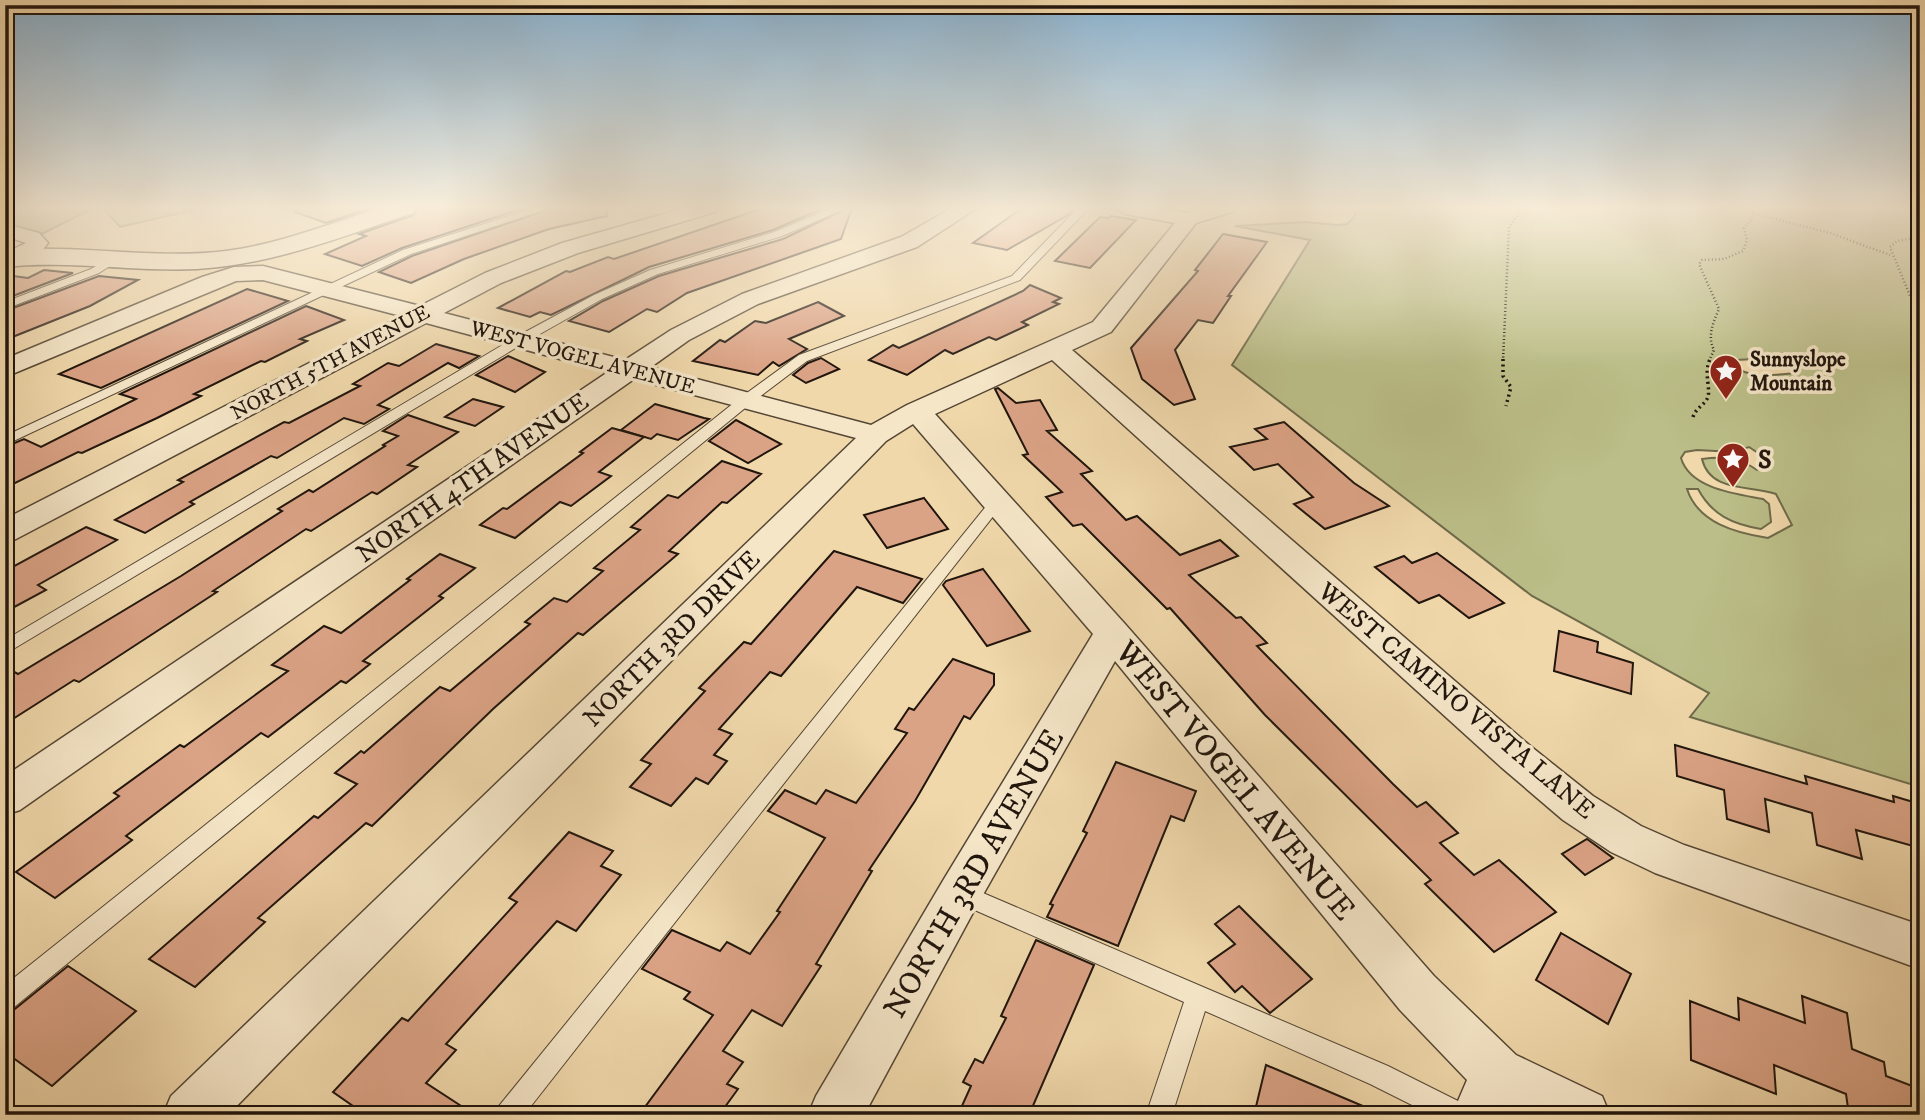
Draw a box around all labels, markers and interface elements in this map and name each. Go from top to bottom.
street label: NORTH 5TH AVENUE [227,299,434,426]
street label: WEST VOGEL AVENUE [466,315,698,401]
place label: Sunnyslope Mountain [1750,347,1846,397]
place icon: Sunnyslope Mountain [1707,352,1745,401]
street label: NORTH 4TH AVENUE [350,385,595,571]
place icon: S [1714,440,1752,489]
place label: S [1758,444,1772,477]
street label: NORTH 3RD DRIVE [576,543,768,735]
street label: WEST CAMINO VISTA LANE [1310,575,1601,827]
street label: WEST VOGEL AVENUE [1105,632,1363,929]
street label: NORTH 3RD AVENUE [876,722,1074,1026]

